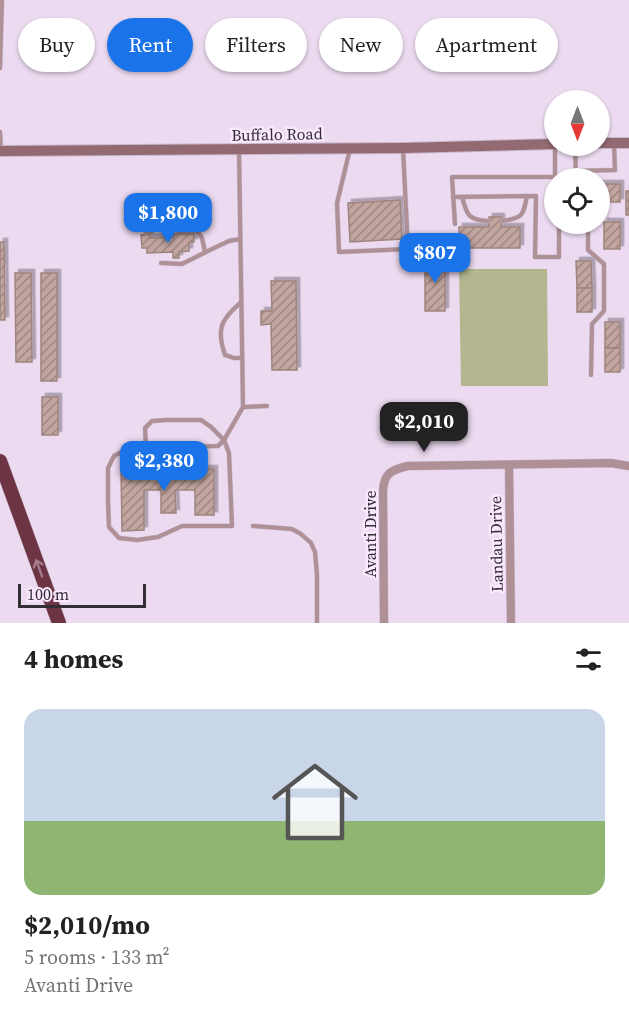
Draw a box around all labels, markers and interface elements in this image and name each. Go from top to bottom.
chip: Buy [18,18,95,72]
chip: Rent [107,18,193,72]
chip: Filters [205,18,307,72]
chip: New [319,18,403,72]
chip: Apartment [415,18,558,72]
north arrow [544,90,610,156]
map controls [544,90,610,234]
street label: Buffalo Road [231,122,323,146]
button: locate [544,168,610,234]
pin: $1,800 [119,193,217,244]
text: $1,800 [138,198,198,226]
pin: $807 [399,233,471,284]
text: $807 [413,238,457,266]
pin: $2,010 [375,402,473,453]
text: $2,010 [394,407,454,435]
pin: $2,380 [115,441,213,492]
text: $2,380 [134,446,194,474]
street label: Avanti Drive [359,490,381,578]
street label: Landau Drive [484,496,508,592]
one-way arrow [33,559,44,578]
scale bar [18,581,146,608]
text: 100 m [27,583,69,605]
text: 4 homes [24,641,123,677]
icon: filters [572,643,605,676]
icon: home [261,748,369,856]
text: $2,010/mo [24,907,150,943]
text: 5 rooms · 133 m² [24,943,170,971]
text: Avanti Drive [24,971,133,999]

